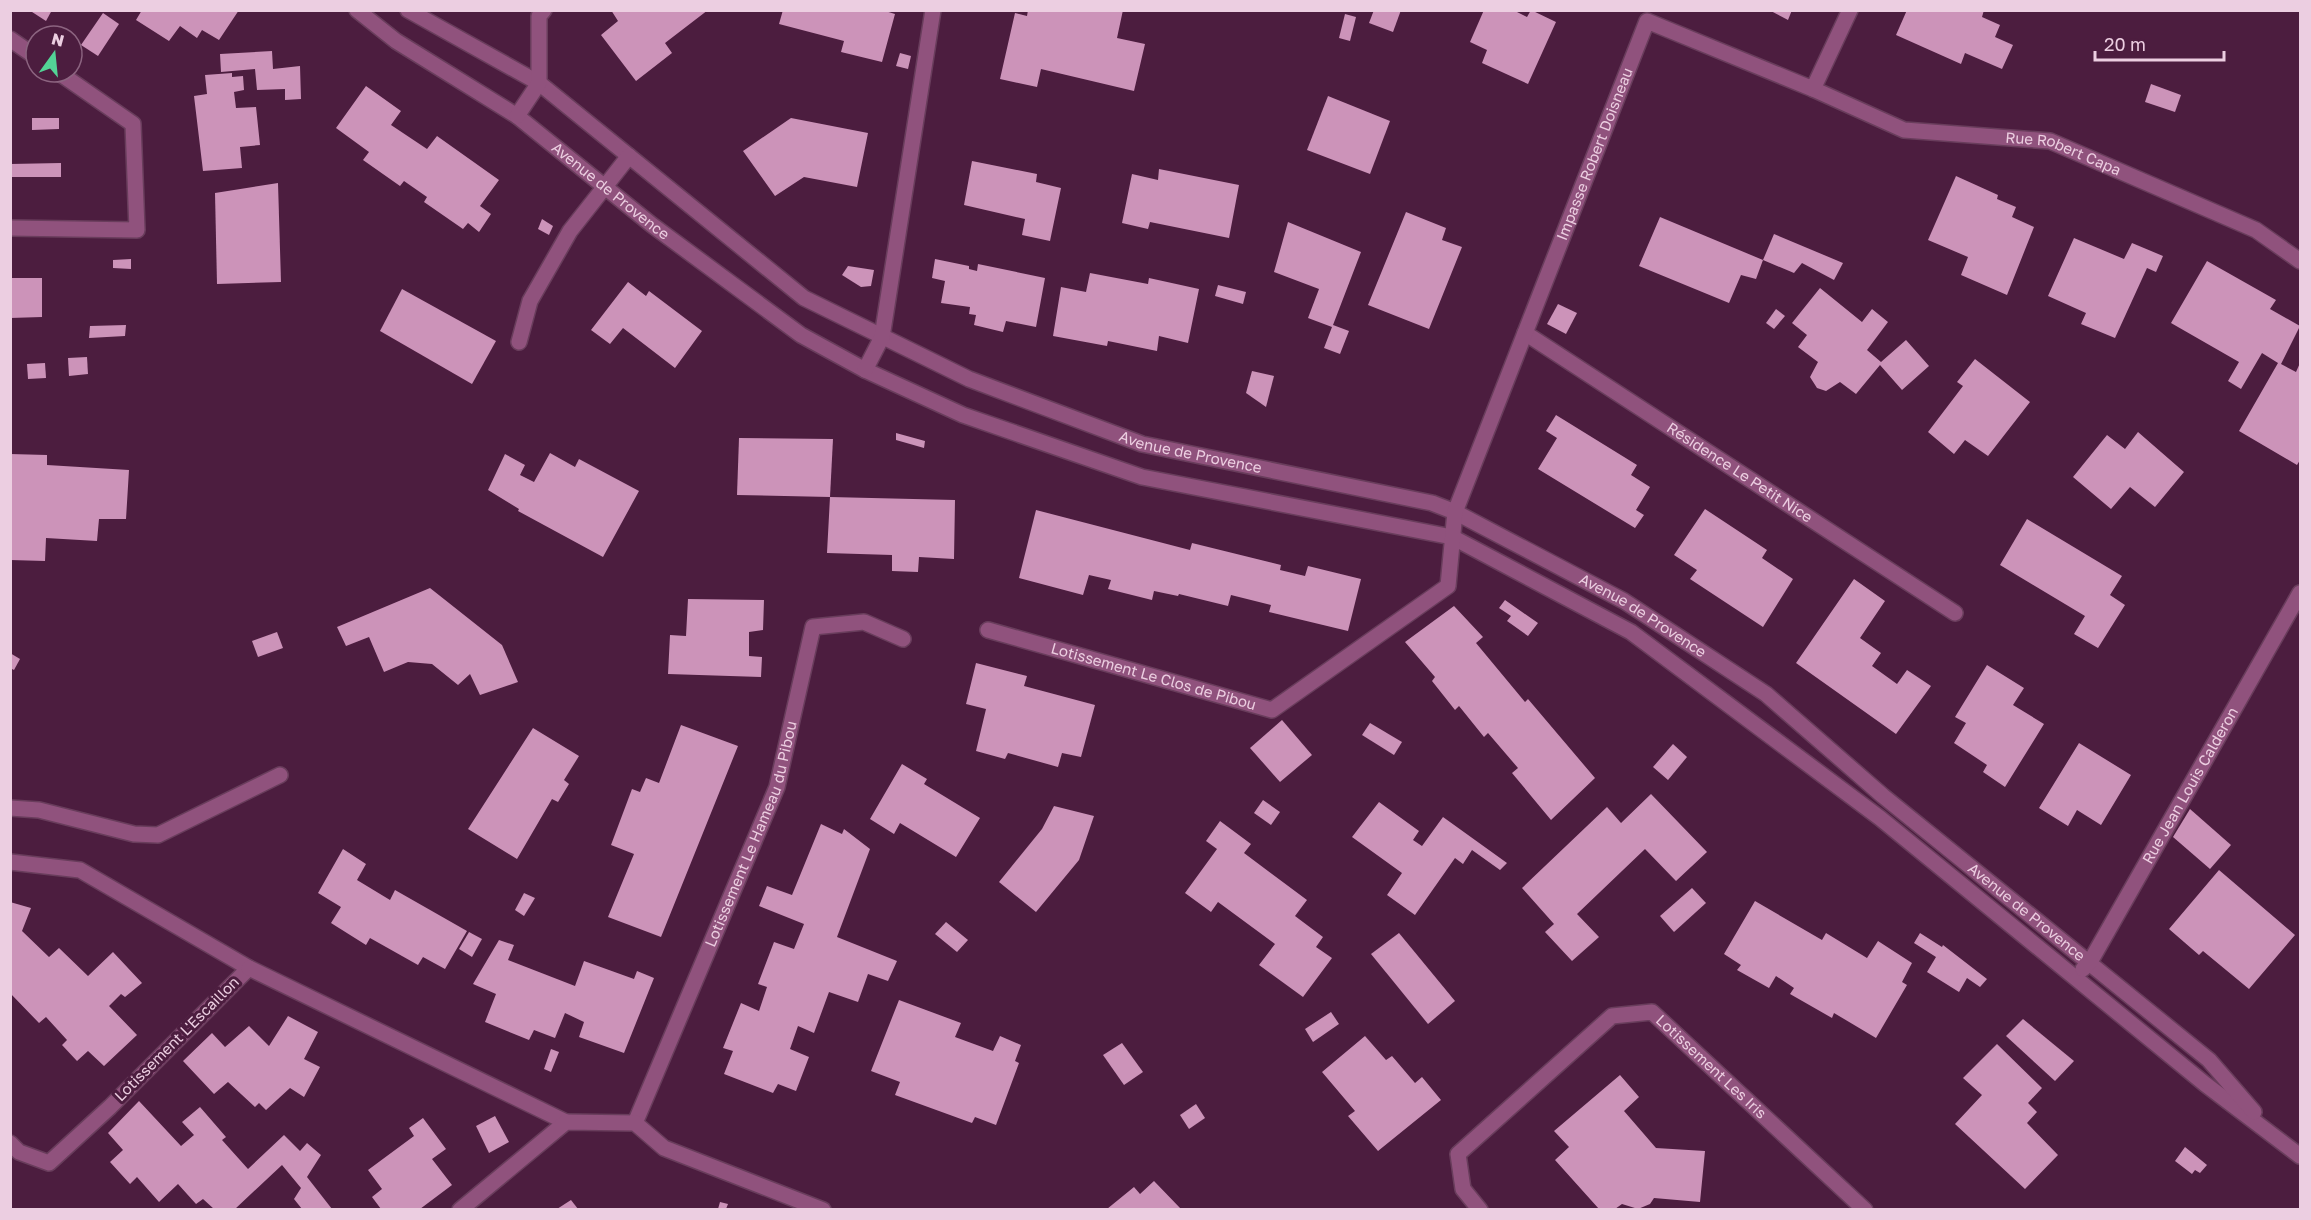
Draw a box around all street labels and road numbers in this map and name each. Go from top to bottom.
street label: Impasse Robert Doisneau [1552,65,1636,243]
street label: Rue Robert Capa [2005,128,2124,179]
street label: Avenue de Provence [549,138,674,243]
street label: Résidence Le Petit Nice [1664,418,1816,526]
street label: Avenue de Provence [1117,426,1264,476]
street label: Avenue de Provence [1577,569,1710,661]
street label: Lotissement Le Clos de Pibou [1049,638,1258,713]
street label: Rue Jean Louis Calderon [2138,703,2241,867]
street label: Lotissement Le Hameau du Pibou [700,719,800,949]
street label: Avenue de Provence [1965,859,2090,964]
street label: Lotissement L'Escaillon [110,972,242,1104]
street label: Lotissement Les Iris [1653,1010,1771,1122]

